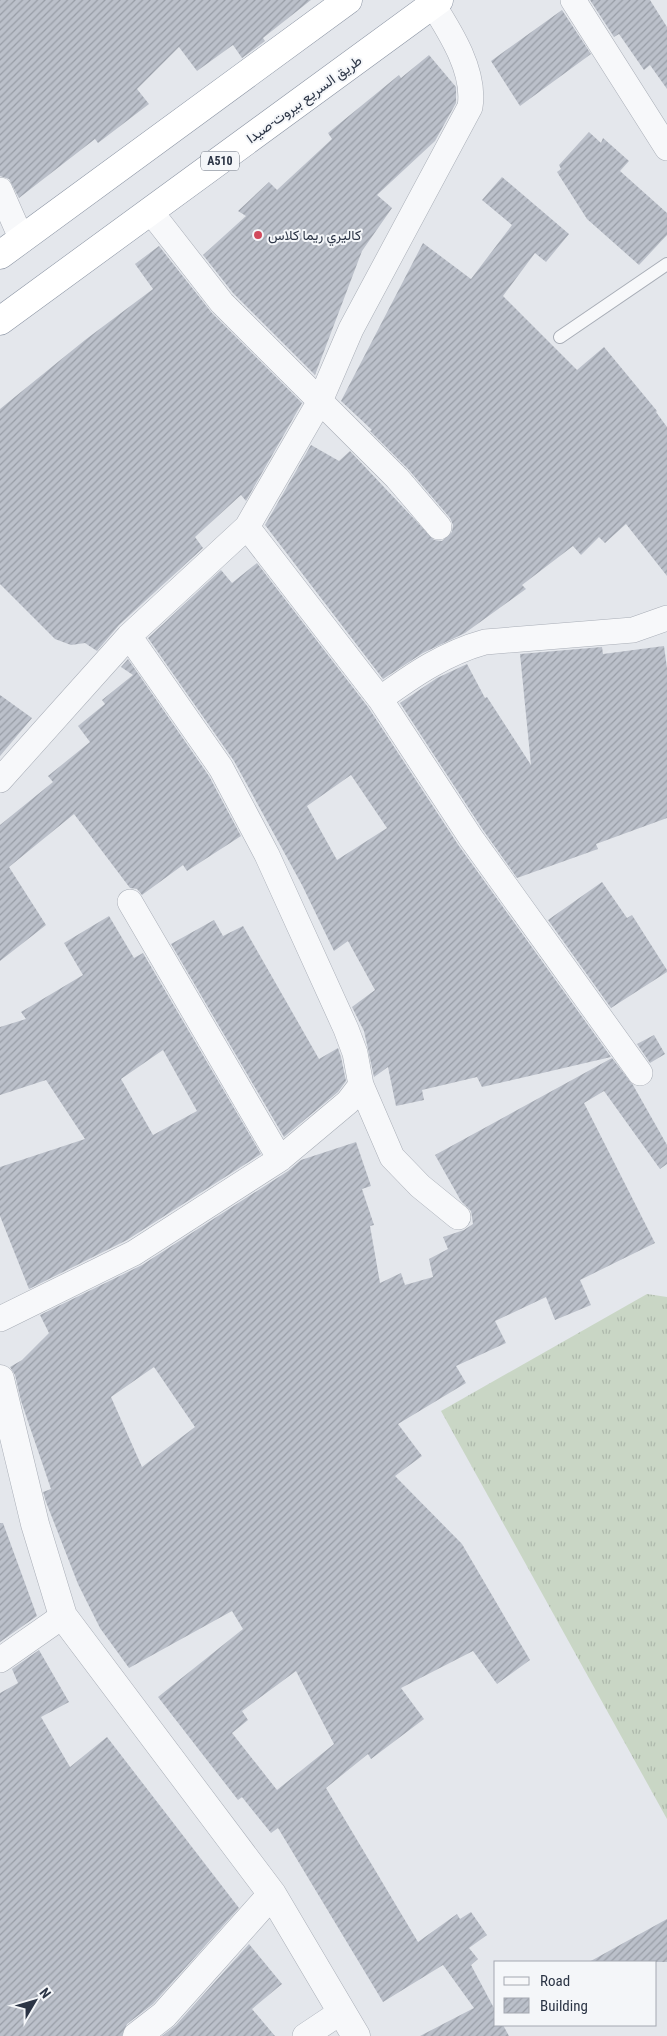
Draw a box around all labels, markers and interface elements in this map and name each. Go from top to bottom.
street label: طريق السريع بيروت-صيدا [243,52,366,149]
road number: A510 [201,152,239,170]
place label: كاليري ريما كلاس [268,227,361,247]
marker: كاليري ريما كلاس [252,229,264,241]
legend [494,1961,657,2026]
text: Road [540,1972,570,1990]
north arrow [10,1976,60,2026]
text: N [36,1985,54,2001]
text: Building [540,1997,588,2015]

